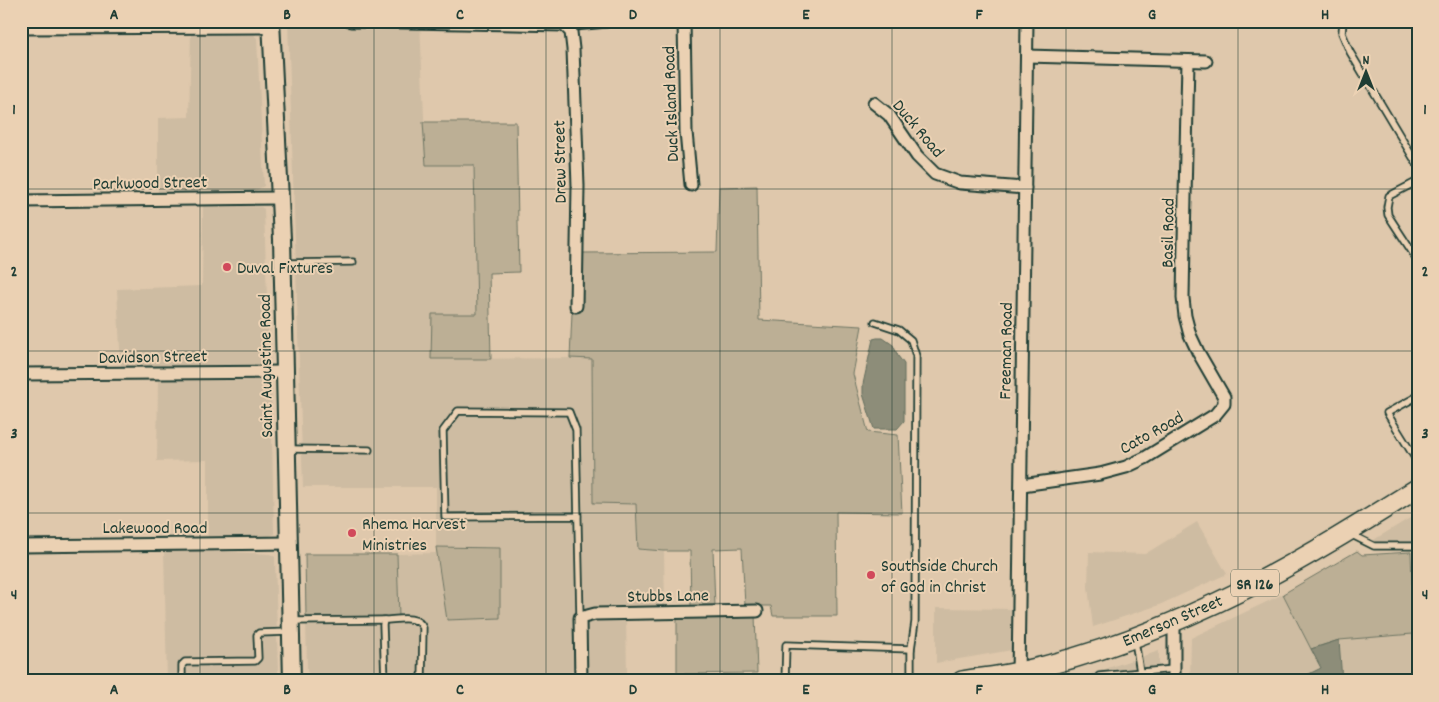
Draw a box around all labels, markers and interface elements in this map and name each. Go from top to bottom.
text: A [110,4,119,27]
text: B [283,4,291,27]
text: C [456,4,464,27]
text: D [629,4,638,27]
text: E [802,4,810,27]
text: F [975,4,983,27]
text: G [1148,4,1156,27]
text: H [1321,4,1329,27]
street label: Duck Island Road [658,45,687,162]
north arrow [1342,48,1392,98]
text: N [1363,51,1370,71]
street label: Duck Road [885,95,949,164]
text: 1 [12,99,16,122]
text: 1 [1423,99,1427,122]
street label: Drew Street [548,120,575,204]
street label: Parkwood Street [93,171,208,198]
street label: Basil Road [1156,198,1183,268]
place label: Duval Fixtures [237,257,333,282]
text: 2 [11,261,18,284]
marker: Duval Fixtures [221,261,233,273]
text: 2 [1422,261,1429,284]
street label: Saint Augustine Road [254,294,281,438]
street label: Freeman Road [994,302,1021,400]
street label: Davidson Street [98,345,208,372]
street label: Cato Road [1116,406,1189,462]
text: 3 [10,423,18,446]
text: 3 [1421,423,1429,446]
place label: Rhema Harvest Ministries [362,513,466,559]
street label: Lakewood Road [103,517,207,542]
marker: Rhema Harvest Ministries [346,527,358,539]
place label: Southside Church of God in Christ [881,555,998,601]
marker: Southside Church of God in Christ [865,569,877,581]
road number: SR 126 [1231,570,1279,596]
text: 4 [11,584,17,607]
street label: Stubbs Lane [627,584,709,611]
text: 4 [1422,584,1428,607]
street label: Emerson Street [1119,590,1227,655]
text: A [110,679,119,702]
text: B [283,679,291,702]
text: C [456,679,464,702]
text: D [629,679,638,702]
text: E [802,679,810,702]
text: F [975,679,983,702]
text: G [1148,679,1156,702]
text: H [1321,679,1329,702]

